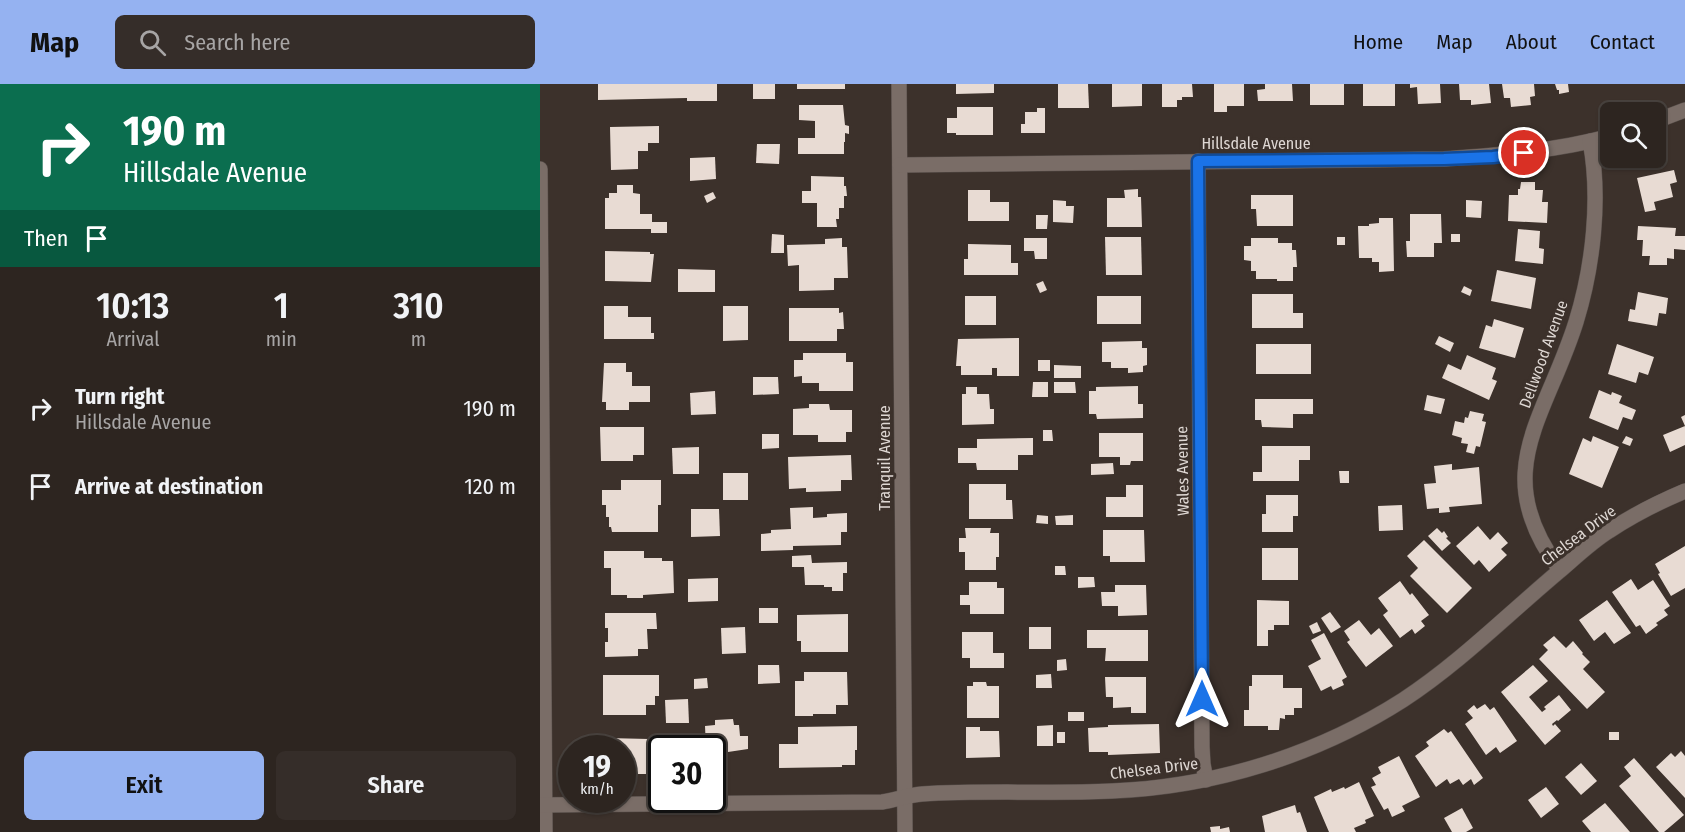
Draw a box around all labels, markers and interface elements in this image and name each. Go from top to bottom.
search box [115,15,535,69]
text: Map [30,26,79,59]
icon: search [136,26,169,59]
text: Search here [184,29,290,56]
text: Home [1353,29,1403,55]
text: Map [1436,29,1473,55]
text: About [1506,29,1557,55]
text: Contact [1590,29,1655,55]
map controls [1600,102,1666,168]
button: search [1600,102,1666,168]
text: 190 m [123,106,226,156]
icon: right [24,108,102,186]
pin [1498,127,1549,178]
street label: Hillsdale Avenue [1201,134,1311,153]
icon: arrive [1507,136,1540,169]
text: Hillsdale Avenue [123,157,307,189]
icon: arrive [80,222,113,255]
text: Then [24,225,68,252]
text: 10:13 [96,284,169,328]
text: 1 [274,284,289,328]
text: 310 [393,284,444,328]
street label: Dellwood Avenue [1515,298,1572,411]
text: Arrival [106,327,159,351]
text: min [266,327,297,351]
text: m [411,327,426,351]
text: Turn right [75,383,164,410]
icon: right [24,392,57,425]
text: 190 m [463,395,516,422]
street label: Tranquil Avenue [875,405,894,511]
text: Hillsdale Avenue [75,410,211,434]
street label: Wales Avenue [1172,426,1193,516]
icon: arrive [24,470,57,503]
text: Arrive at destination [75,473,263,500]
text: 120 m [464,473,516,500]
street label: Chelsea Drive [1537,501,1619,570]
position arrow [1170,667,1234,731]
speed limit sign: 30 [648,735,726,813]
text: 19 [583,749,611,785]
button: Exit [24,751,264,820]
button: Share [276,751,516,820]
street label: Chelsea Drive [1109,754,1199,783]
text: km/h [580,780,614,798]

